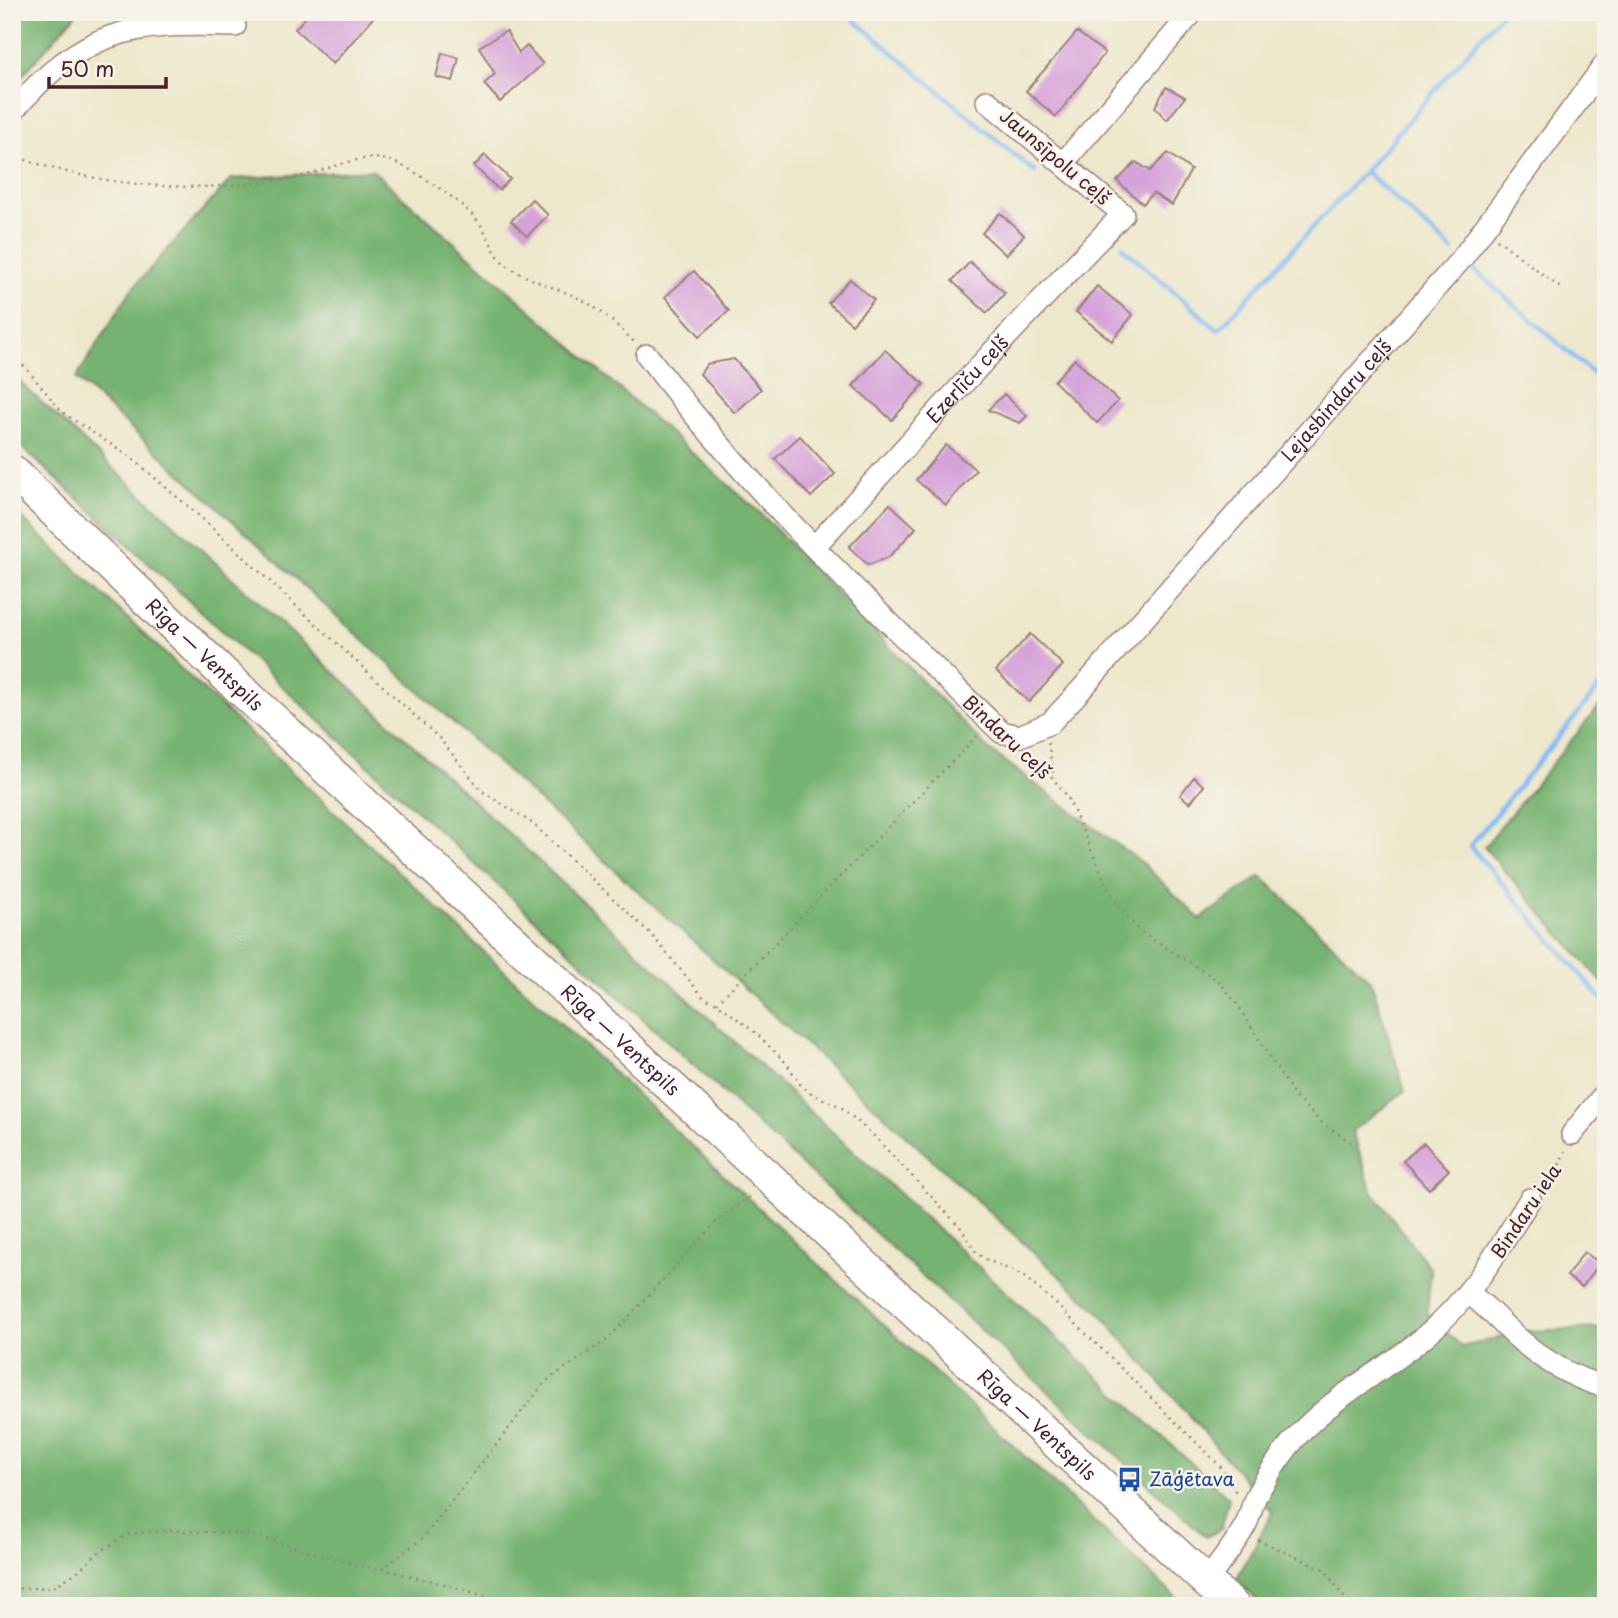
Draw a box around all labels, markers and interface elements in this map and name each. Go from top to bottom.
scale bar [49,46,166,90]
text: 50 m [60,52,114,84]
street label: Jaunsīpolu ceļš [994,102,1117,211]
street label: Ezerlīču ceļš [919,328,1014,429]
street label: Lejasbindaru ceļš [1274,333,1397,467]
street label: Rīga — Ventspils [140,591,270,717]
street label: Bindaru ceļš [957,688,1058,785]
street label: Rīga — Ventspils [555,977,687,1102]
street label: Bindaru iela [1483,1157,1567,1263]
street label: Rīga — Ventspils [972,1362,1103,1486]
place label: Zāģētava [1149,1464,1234,1492]
bus stop icon: Zāģētava [1115,1465,1143,1493]

